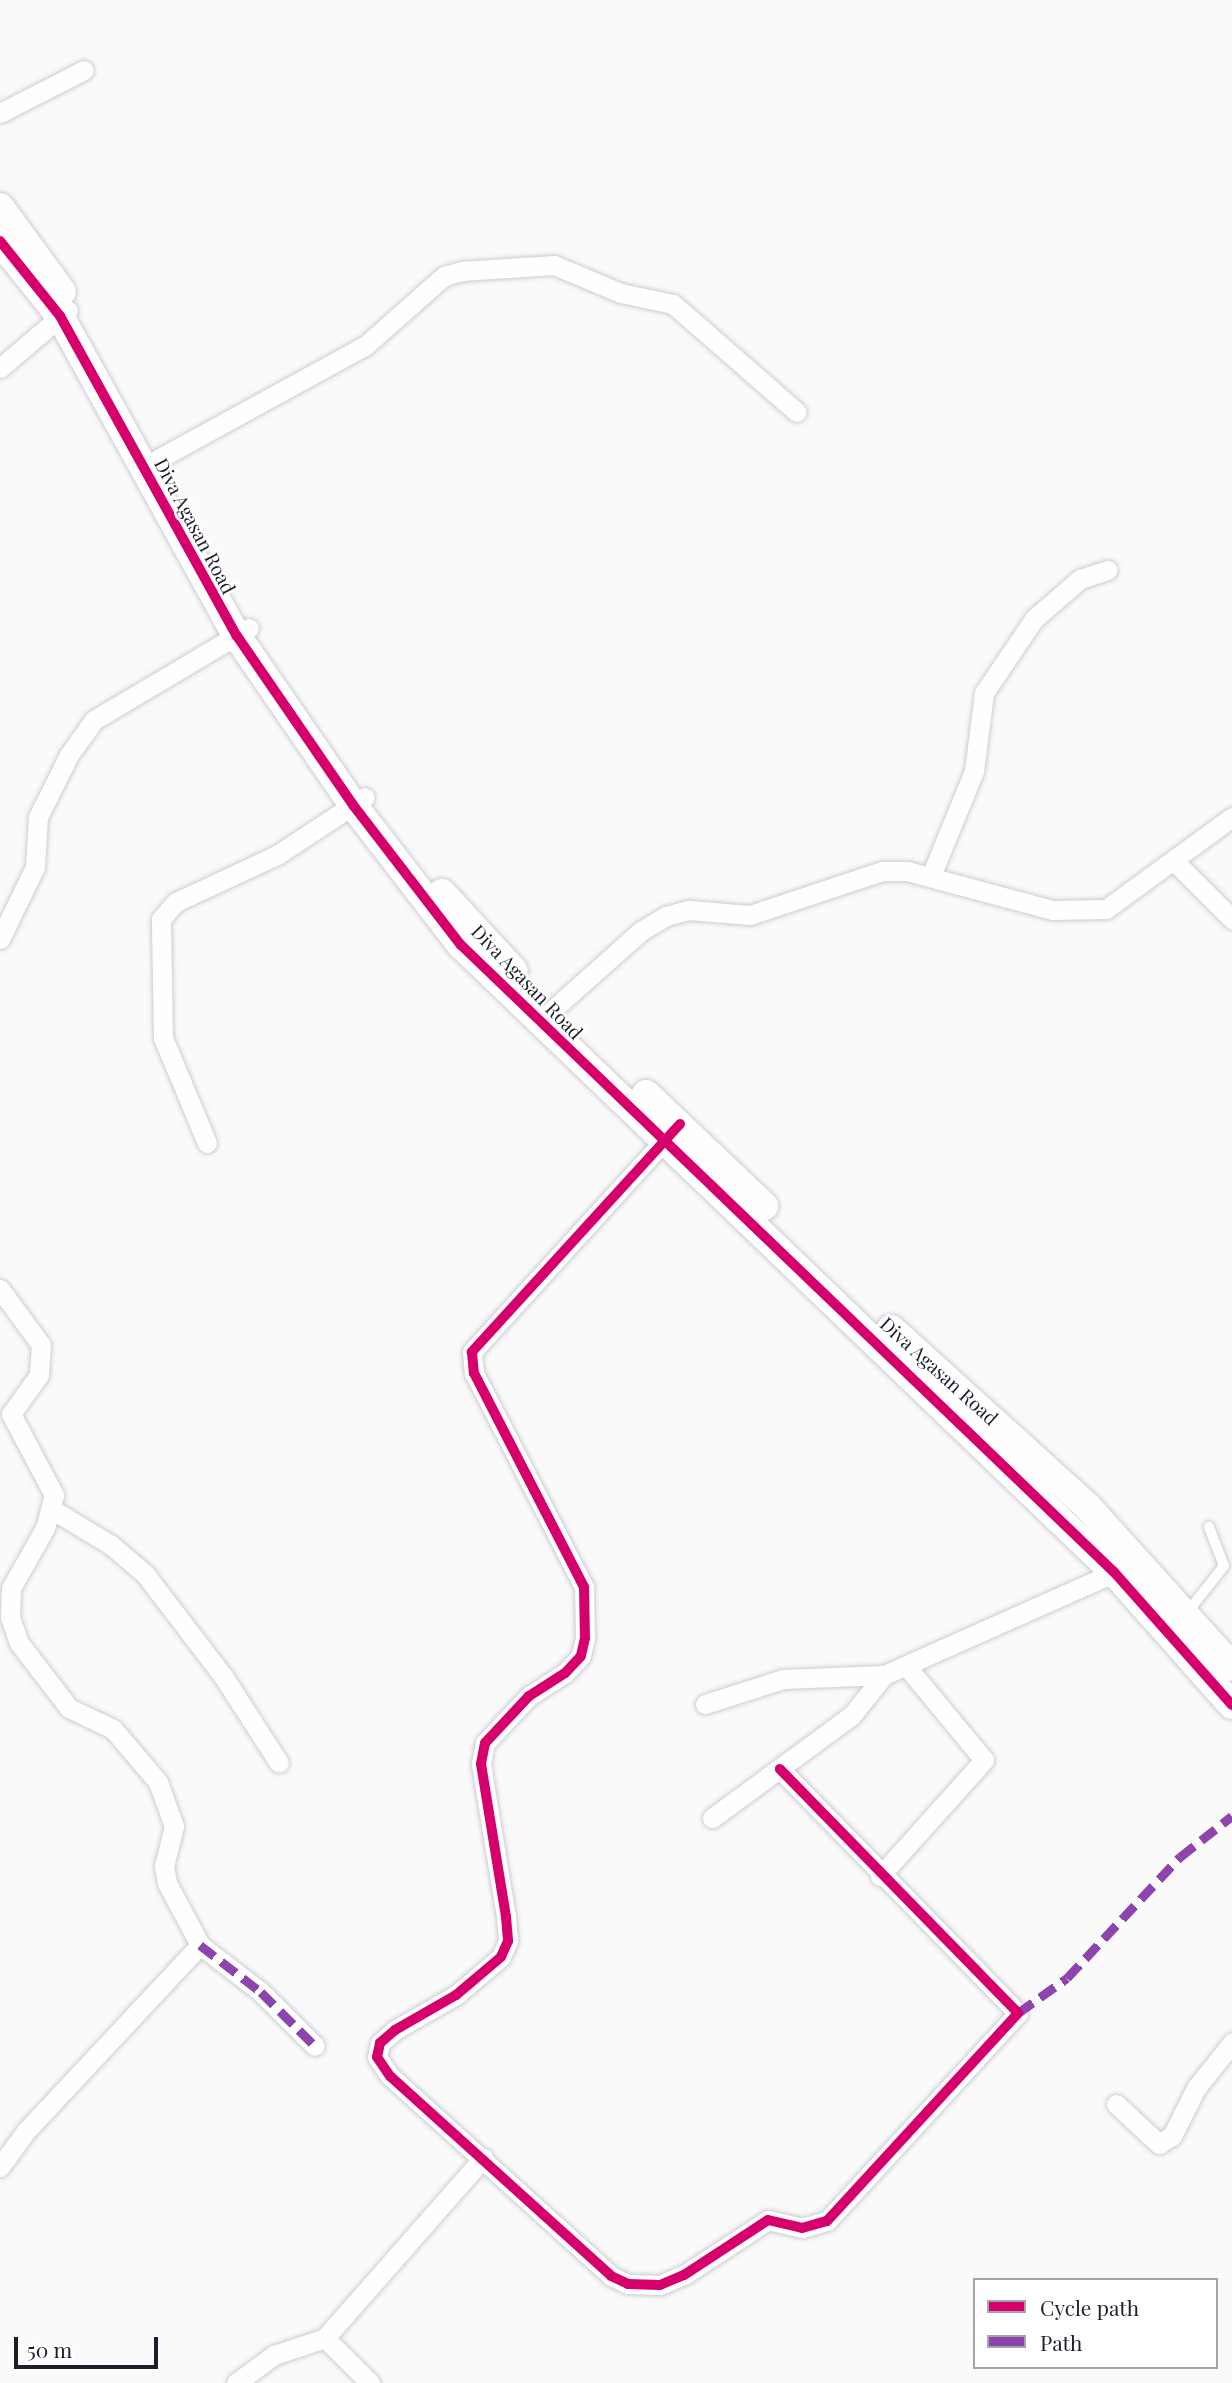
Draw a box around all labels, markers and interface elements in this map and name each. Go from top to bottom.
street label: Diva Agasan Road [149,454,241,598]
street label: Diva Agasan Road [466,920,588,1044]
street label: Diva Agasan Road [875,1312,1003,1430]
legend [973,2278,1218,2369]
text: Cycle path [1040,2293,1139,2321]
scale bar [18,2324,161,2368]
text: Path [1040,2328,1082,2356]
text: 50 m [27,2335,72,2363]

